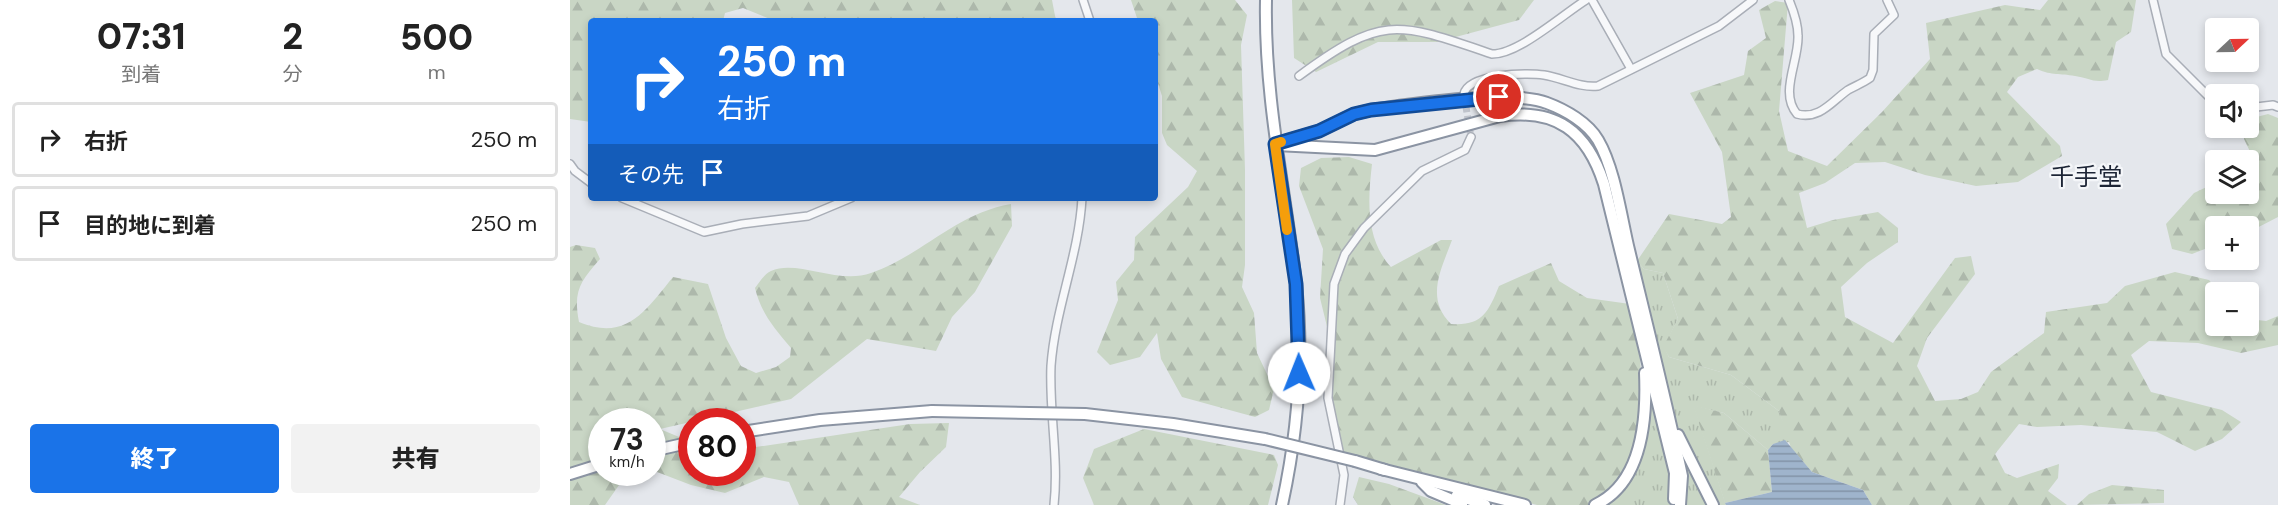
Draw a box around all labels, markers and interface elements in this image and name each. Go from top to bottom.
text: 07:31 [97,13,186,60]
text: 2 [282,13,303,60]
text: 500 [400,14,473,61]
north arrow [2205,18,2259,72]
map controls [2205,18,2259,336]
text: 250 m [717,34,846,89]
icon: right [618,42,696,120]
text: m [428,59,445,85]
text: 到着 [121,61,161,87]
text: 分 [283,61,303,87]
pin [1473,71,1524,122]
icon: arrive [1482,80,1515,113]
button: sound [2205,84,2259,138]
text: 右折 [717,91,771,126]
icon: right [33,123,66,156]
text: 250 m [470,125,537,154]
text: 右折 [84,127,128,156]
button: layers [2205,150,2259,204]
icon: arrive [696,156,729,189]
text: その先 [618,160,684,189]
district label: 千手堂 [2050,161,2122,192]
icon: arrive [33,207,66,240]
text: 250 m [470,209,537,238]
text: 目的地に到着 [84,211,216,240]
button: + [2205,216,2259,270]
button: − [2205,282,2259,336]
position arrow [1267,341,1331,405]
speed limit sign: 80 [678,408,756,486]
text: 73 [610,420,644,459]
button: 終了 [30,424,279,493]
button: 共有 [291,424,540,493]
text: km/h [609,452,645,472]

